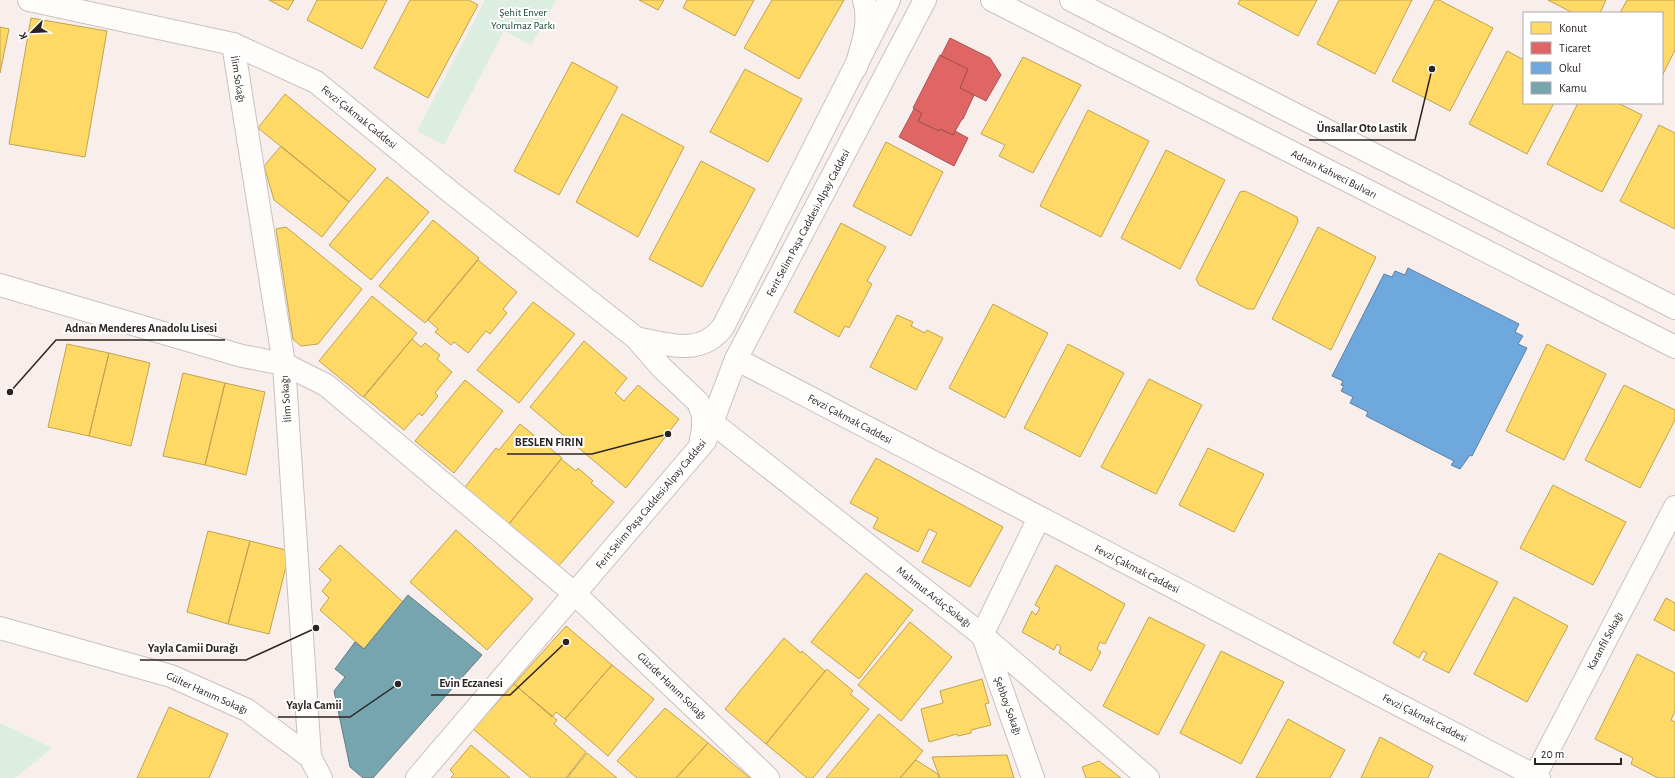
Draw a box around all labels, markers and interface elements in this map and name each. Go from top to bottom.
park label: Şehit Enver Yorulmaz Parkı [491,7,555,31]
north arrow [12,12,52,52]
legend [1523,12,1663,104]
text: Konut [1559,22,1587,34]
text: K [17,30,30,41]
text: Ticaret [1559,42,1591,54]
street label: İlim Sokağı [229,55,247,103]
text: Okul [1559,62,1581,74]
text: Kamu [1559,82,1587,94]
street label: Fevzi Çakmak Caddesi [319,83,399,151]
callout: Ünsallar Oto Lastik [1309,116,1415,140]
text: Ünsallar Oto Lastik [1317,121,1407,134]
street label: Ferit Selim Paşa Caddesi;Alpay Caddesi [764,148,852,298]
street label: Adnan Kahveci Bulvarı [1289,148,1379,200]
callout: Adnan Menderes Anadolu Lisesi [56,316,225,340]
text: Adnan Menderes Anadolu Lisesi [65,322,217,334]
street label: İlim Sokağı [279,375,293,423]
street label: Fevzi Çakmak Caddesi [806,392,894,446]
callout: BESLEN FIRIN [507,430,592,454]
text: BESLEN FIRIN [515,436,583,448]
street label: Ferit Selim Paşa Caddesi;Alpay Caddesi [594,437,708,571]
street label: Fevzi Çakmak Caddesi [1093,543,1181,595]
street label: Mahmut Ardıç Sokağı [895,565,973,629]
street label: Karanfil Sokağı [1585,610,1625,672]
callout: Yayla Camii Durağı [140,636,246,660]
text: Yayla Camii Durağı [148,642,238,655]
street label: Güzide Hanım Sokağı [635,650,709,722]
street label: Gülter Hanım Sokağı [165,670,249,716]
callout: Evin Eczanesi [431,671,510,695]
street label: Şebboy Sokağı [992,675,1024,737]
text: Evin Eczanesi [439,677,503,689]
street label: Fevzi Çakmak Caddesi [1381,692,1469,744]
callout: Yayla Camii [278,693,350,717]
text: Yayla Camii [286,699,342,712]
scale bar [1535,740,1621,766]
text: 20 m [1541,748,1564,760]

